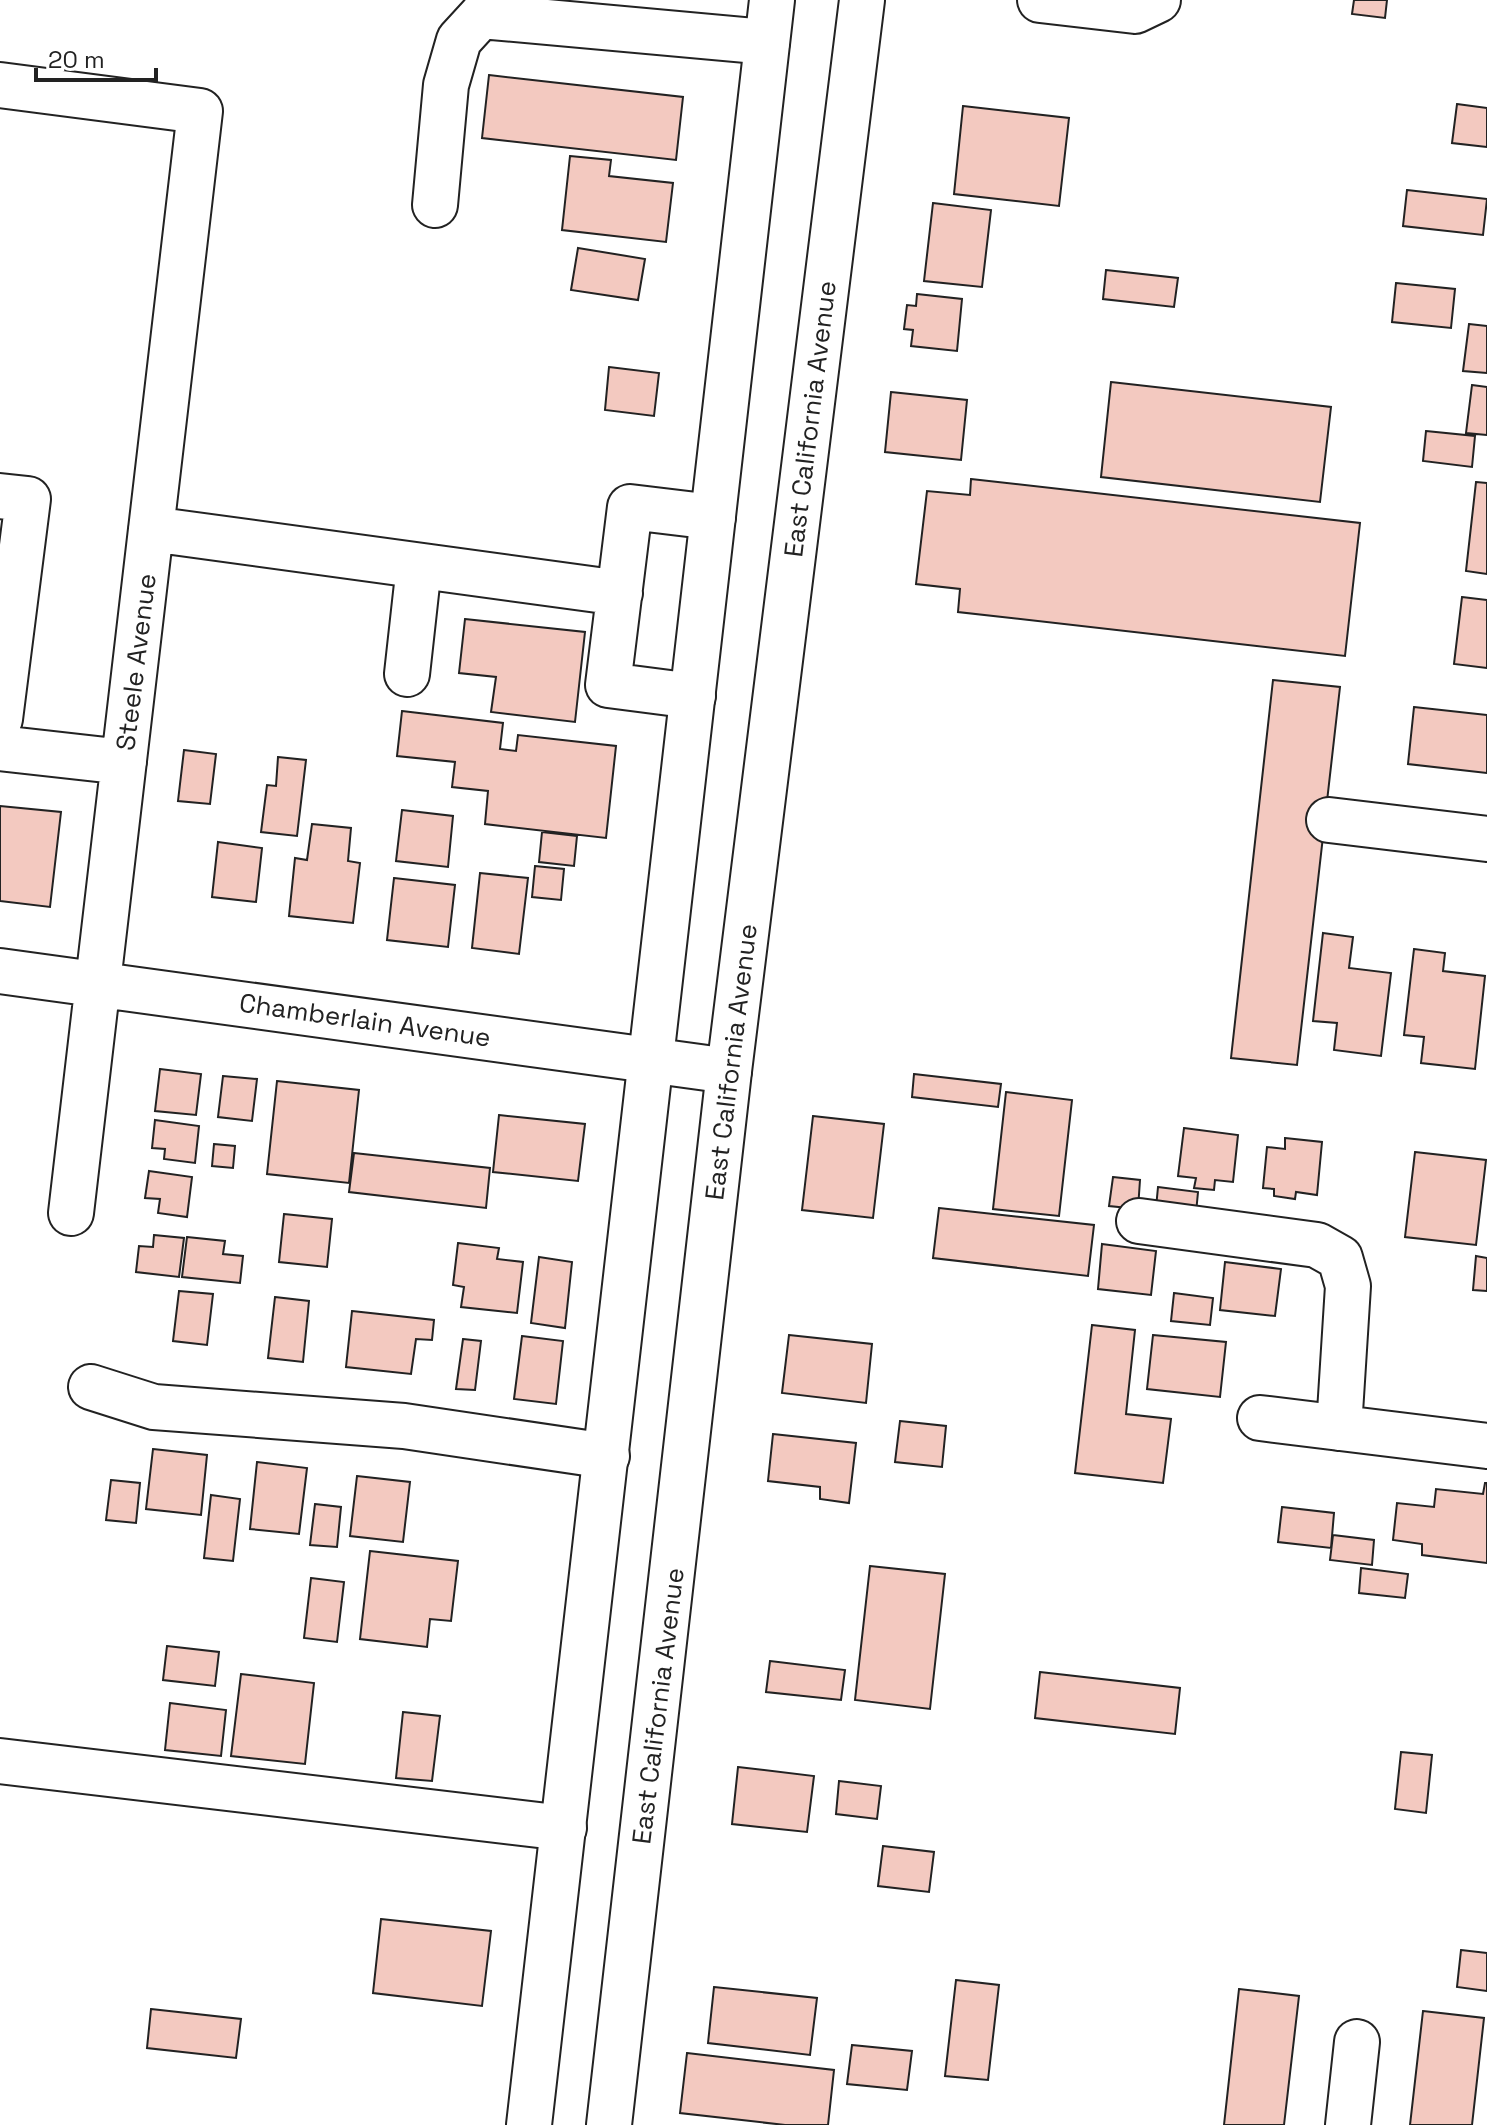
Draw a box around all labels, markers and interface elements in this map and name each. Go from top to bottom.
scale bar [36,32,156,82]
text: 20 m [48,44,105,75]
street label: East California Avenue [776,279,844,559]
street label: Steele Avenue [108,572,164,752]
street label: East California Avenue [697,922,765,1202]
street label: Chamberlain Avenue [237,986,493,1054]
street label: East California Avenue [624,1566,692,1846]

